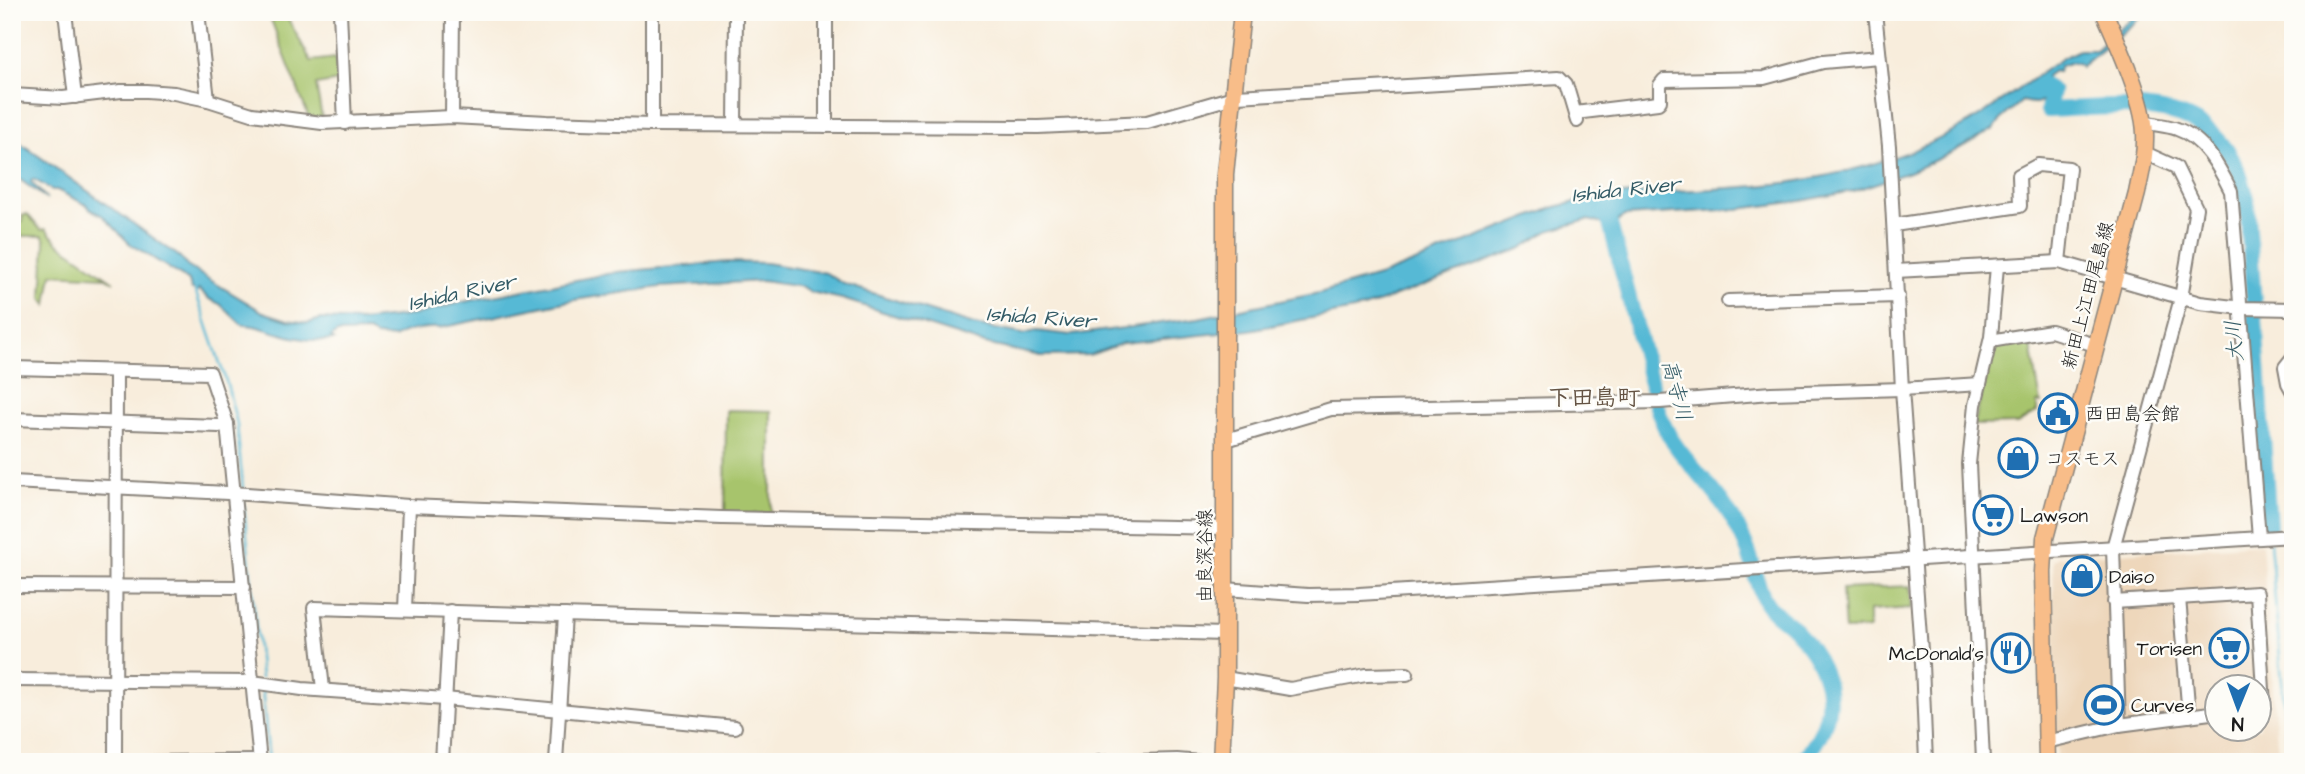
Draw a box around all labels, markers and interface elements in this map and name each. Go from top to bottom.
water label: Ishida River [1570,169,1684,210]
street label: 新田上江田尾島線 [2056,218,2121,372]
water label: Ishida River [406,266,521,318]
water label: Ishida River [986,299,1099,336]
water label: 大川 [2218,319,2251,363]
water label: 高寺川 [1654,356,1699,424]
district label: 下田島町 [1548,382,1640,414]
public building icon: 西田島会館 [2037,392,2079,434]
place label: 西田島会館 [2085,401,2180,428]
shop icon: コスモス [1997,437,2039,479]
place label: コスモス [2045,446,2120,473]
supermarket icon: Lawson [1972,494,2014,536]
place label: Lawson [2020,503,2088,530]
street label: 由良深谷線 [1192,508,1219,604]
shop icon: Daiso [2061,555,2103,597]
place label: Daiso [2109,564,2154,591]
supermarket icon: Torisen [2208,627,2250,669]
restaurant icon: McDonald's [1990,632,2032,674]
place label: Torisen [2137,636,2202,663]
place label: McDonald's [1889,641,1984,668]
north arrow [2204,672,2274,742]
sports icon: Curves [2083,684,2125,726]
place label: Curves [2131,693,2194,720]
text: N [2231,710,2244,737]

